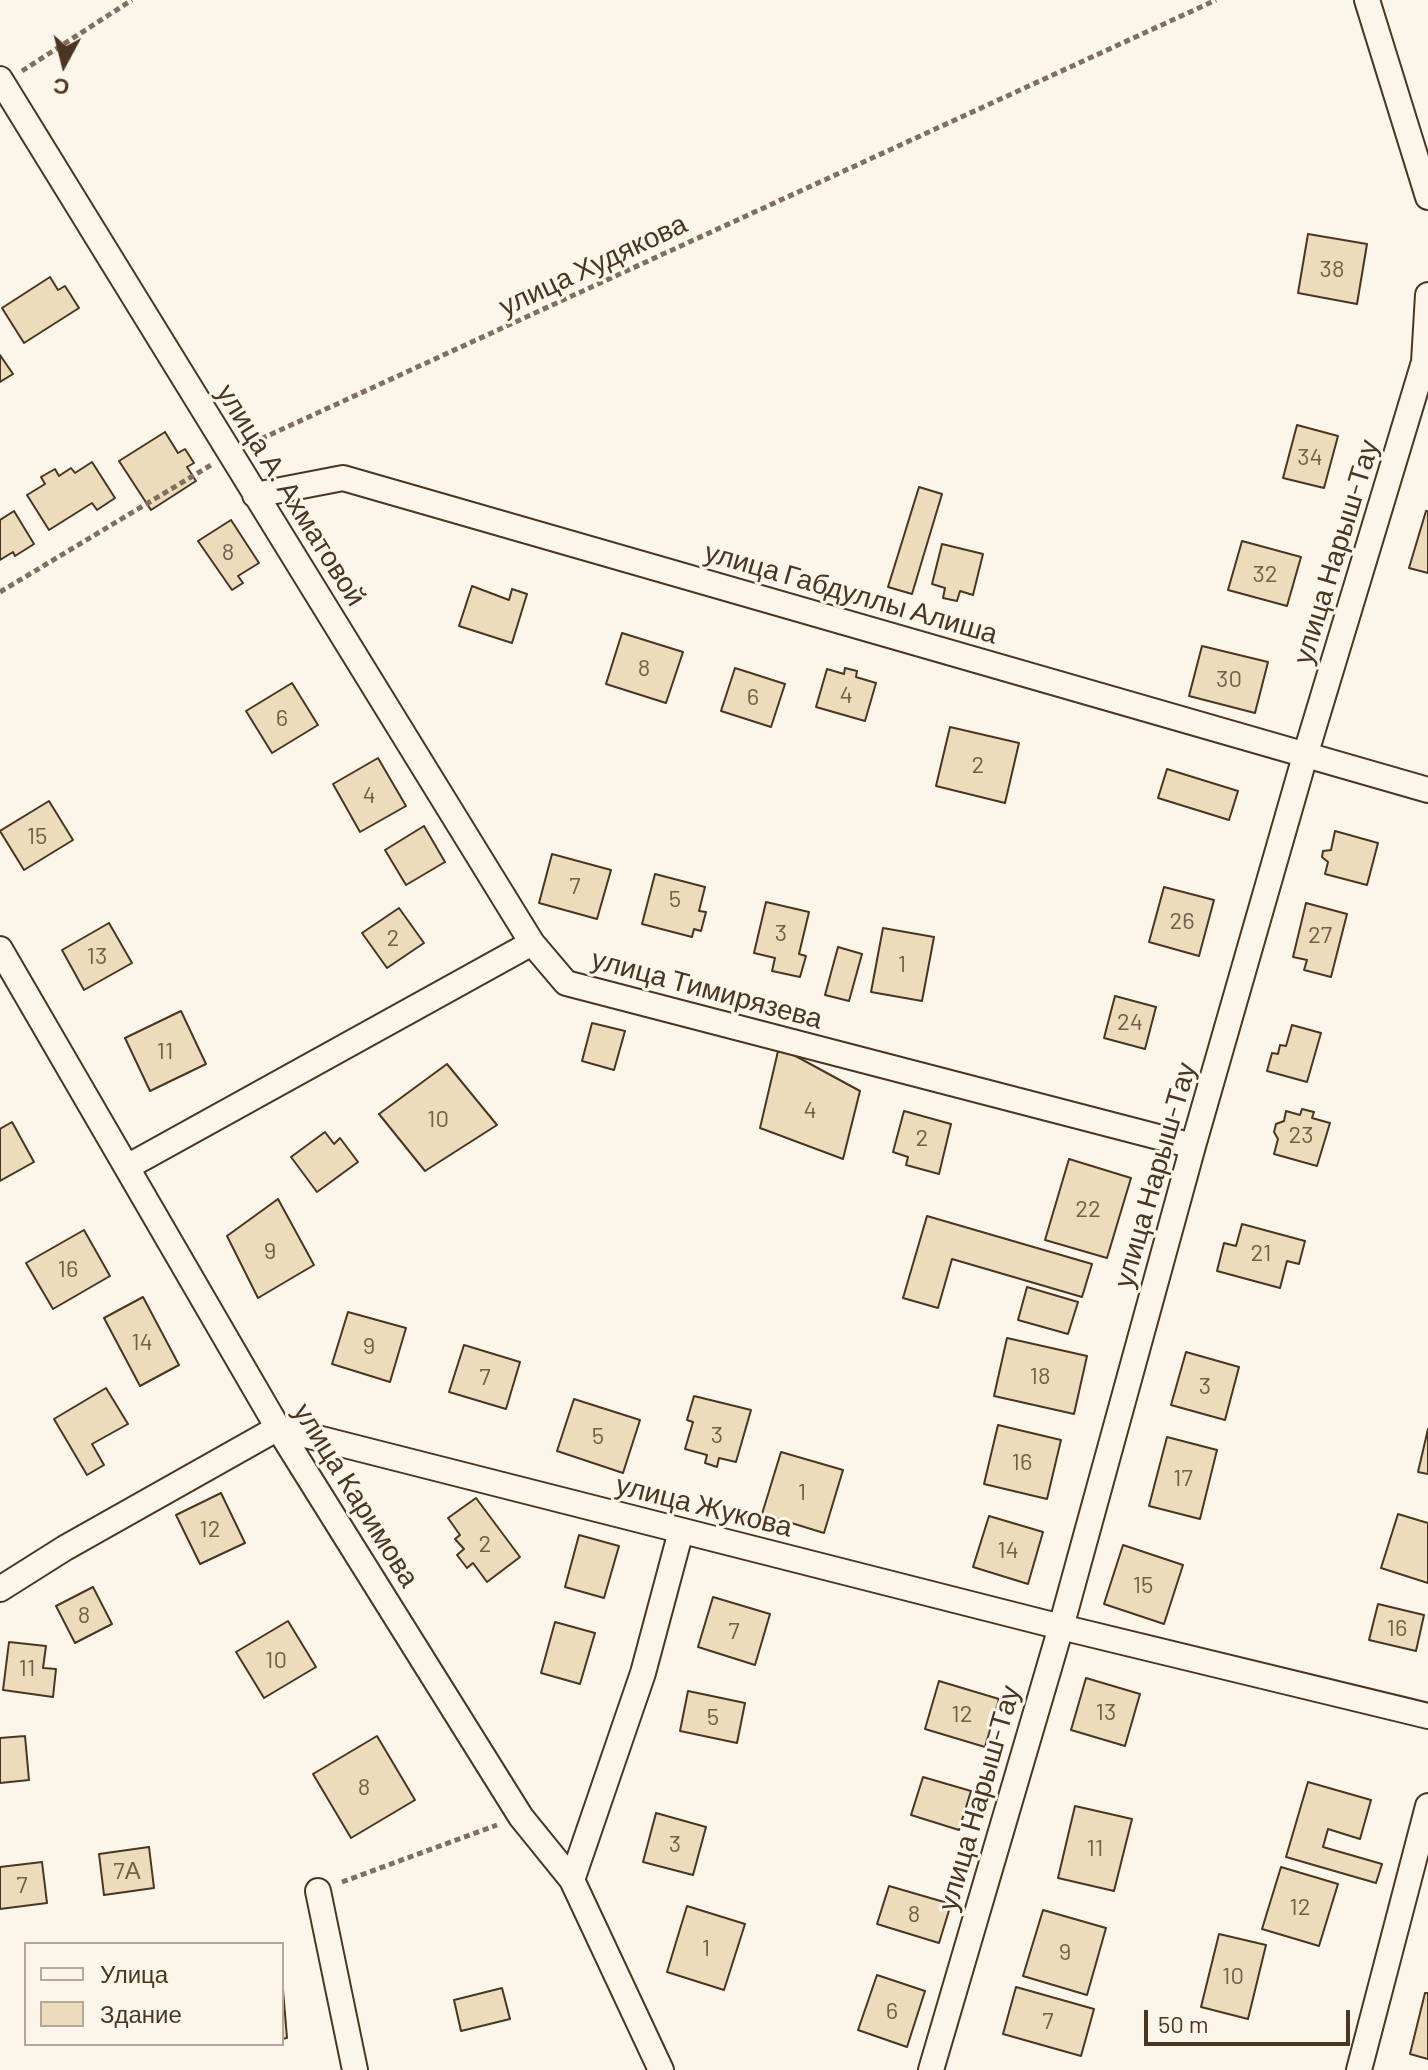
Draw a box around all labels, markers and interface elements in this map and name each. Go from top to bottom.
north arrow [24,24,104,104]
text: С [52,74,71,102]
street label: улица Худякова [494,207,692,323]
house number: 38 [1320,255,1344,283]
street label: улица А. Ахматовой [209,378,373,612]
street label: улица Нарыш-Тау [1286,436,1386,668]
house number: 34 [1297,443,1323,471]
street label: улица Габдуллы Алиша [701,535,1001,651]
house number: 8 [222,538,234,566]
house number: 32 [1252,560,1278,588]
house number: 8 [638,654,650,682]
house number: 30 [1216,665,1242,693]
house number: 4 [839,681,853,709]
house number: 6 [747,683,759,711]
house number: 6 [276,704,288,732]
house number: 2 [972,751,984,779]
house number: 4 [362,781,376,809]
house number: 15 [27,822,47,850]
house number: 7 [569,872,581,900]
house number: 5 [669,885,681,913]
house number: 26 [1169,907,1195,935]
house number: 3 [775,919,787,947]
house number: 27 [1308,921,1332,949]
house number: 2 [387,924,399,952]
house number: 13 [87,942,107,970]
street label: улица Тимирязева [588,942,826,1036]
house number: 1 [898,950,906,978]
house number: 24 [1117,1008,1143,1036]
house number: 11 [157,1037,173,1065]
street label: улица Нарыш-Тау [1107,1059,1203,1291]
house number: 4 [803,1096,817,1124]
house number: 10 [427,1105,449,1133]
house number: 23 [1288,1121,1314,1149]
house number: 2 [916,1124,928,1152]
house number: 22 [1075,1195,1101,1223]
house number: 9 [264,1237,276,1265]
house number: 21 [1251,1239,1271,1267]
house number: 16 [58,1255,78,1283]
house number: 14 [131,1328,153,1356]
house number: 9 [363,1332,375,1360]
house number: 18 [1030,1362,1050,1390]
house number: 7 [479,1363,491,1391]
house number: 3 [1199,1372,1211,1400]
street label: улица Каримова [286,1397,426,1593]
house number: 3 [711,1421,723,1449]
house number: 5 [592,1422,604,1450]
house number: 16 [1012,1448,1032,1476]
house number: 17 [1173,1464,1193,1492]
street label: улица Жукова [612,1468,796,1544]
house number: 1 [798,1478,806,1506]
house number: 12 [199,1515,221,1543]
house number: 2 [479,1530,491,1558]
house number: 14 [997,1536,1019,1564]
house number: 15 [1133,1571,1153,1599]
house number: 8 [78,1601,90,1629]
house number: 16 [1387,1614,1407,1642]
house number: 7 [728,1617,740,1645]
house number: 10 [265,1646,287,1674]
house number: 11 [19,1654,35,1682]
street label: улица Нарыш-Тау [931,1682,1027,1914]
house number: 13 [1096,1698,1116,1726]
house number: 12 [951,1700,973,1728]
house number: 5 [707,1703,719,1731]
house number: 8 [358,1773,370,1801]
house number: 3 [669,1830,681,1858]
house number: 11 [1087,1834,1103,1862]
house number: 7А [113,1857,141,1885]
house number: 7 [16,1871,28,1899]
house number: 12 [1289,1893,1311,1921]
house number: 8 [908,1900,920,1928]
house number: 1 [702,1934,710,1962]
house number: 9 [1059,1938,1071,1966]
legend [24,1942,284,2046]
text: Улица [100,1959,168,1988]
house number: 10 [1222,1962,1244,1990]
scale bar [1148,1994,1354,2044]
house number: 6 [886,1997,898,2025]
text: Здание [100,1999,182,2028]
house number: 7 [1042,2007,1054,2035]
text: 50 m [1158,2009,1209,2038]

